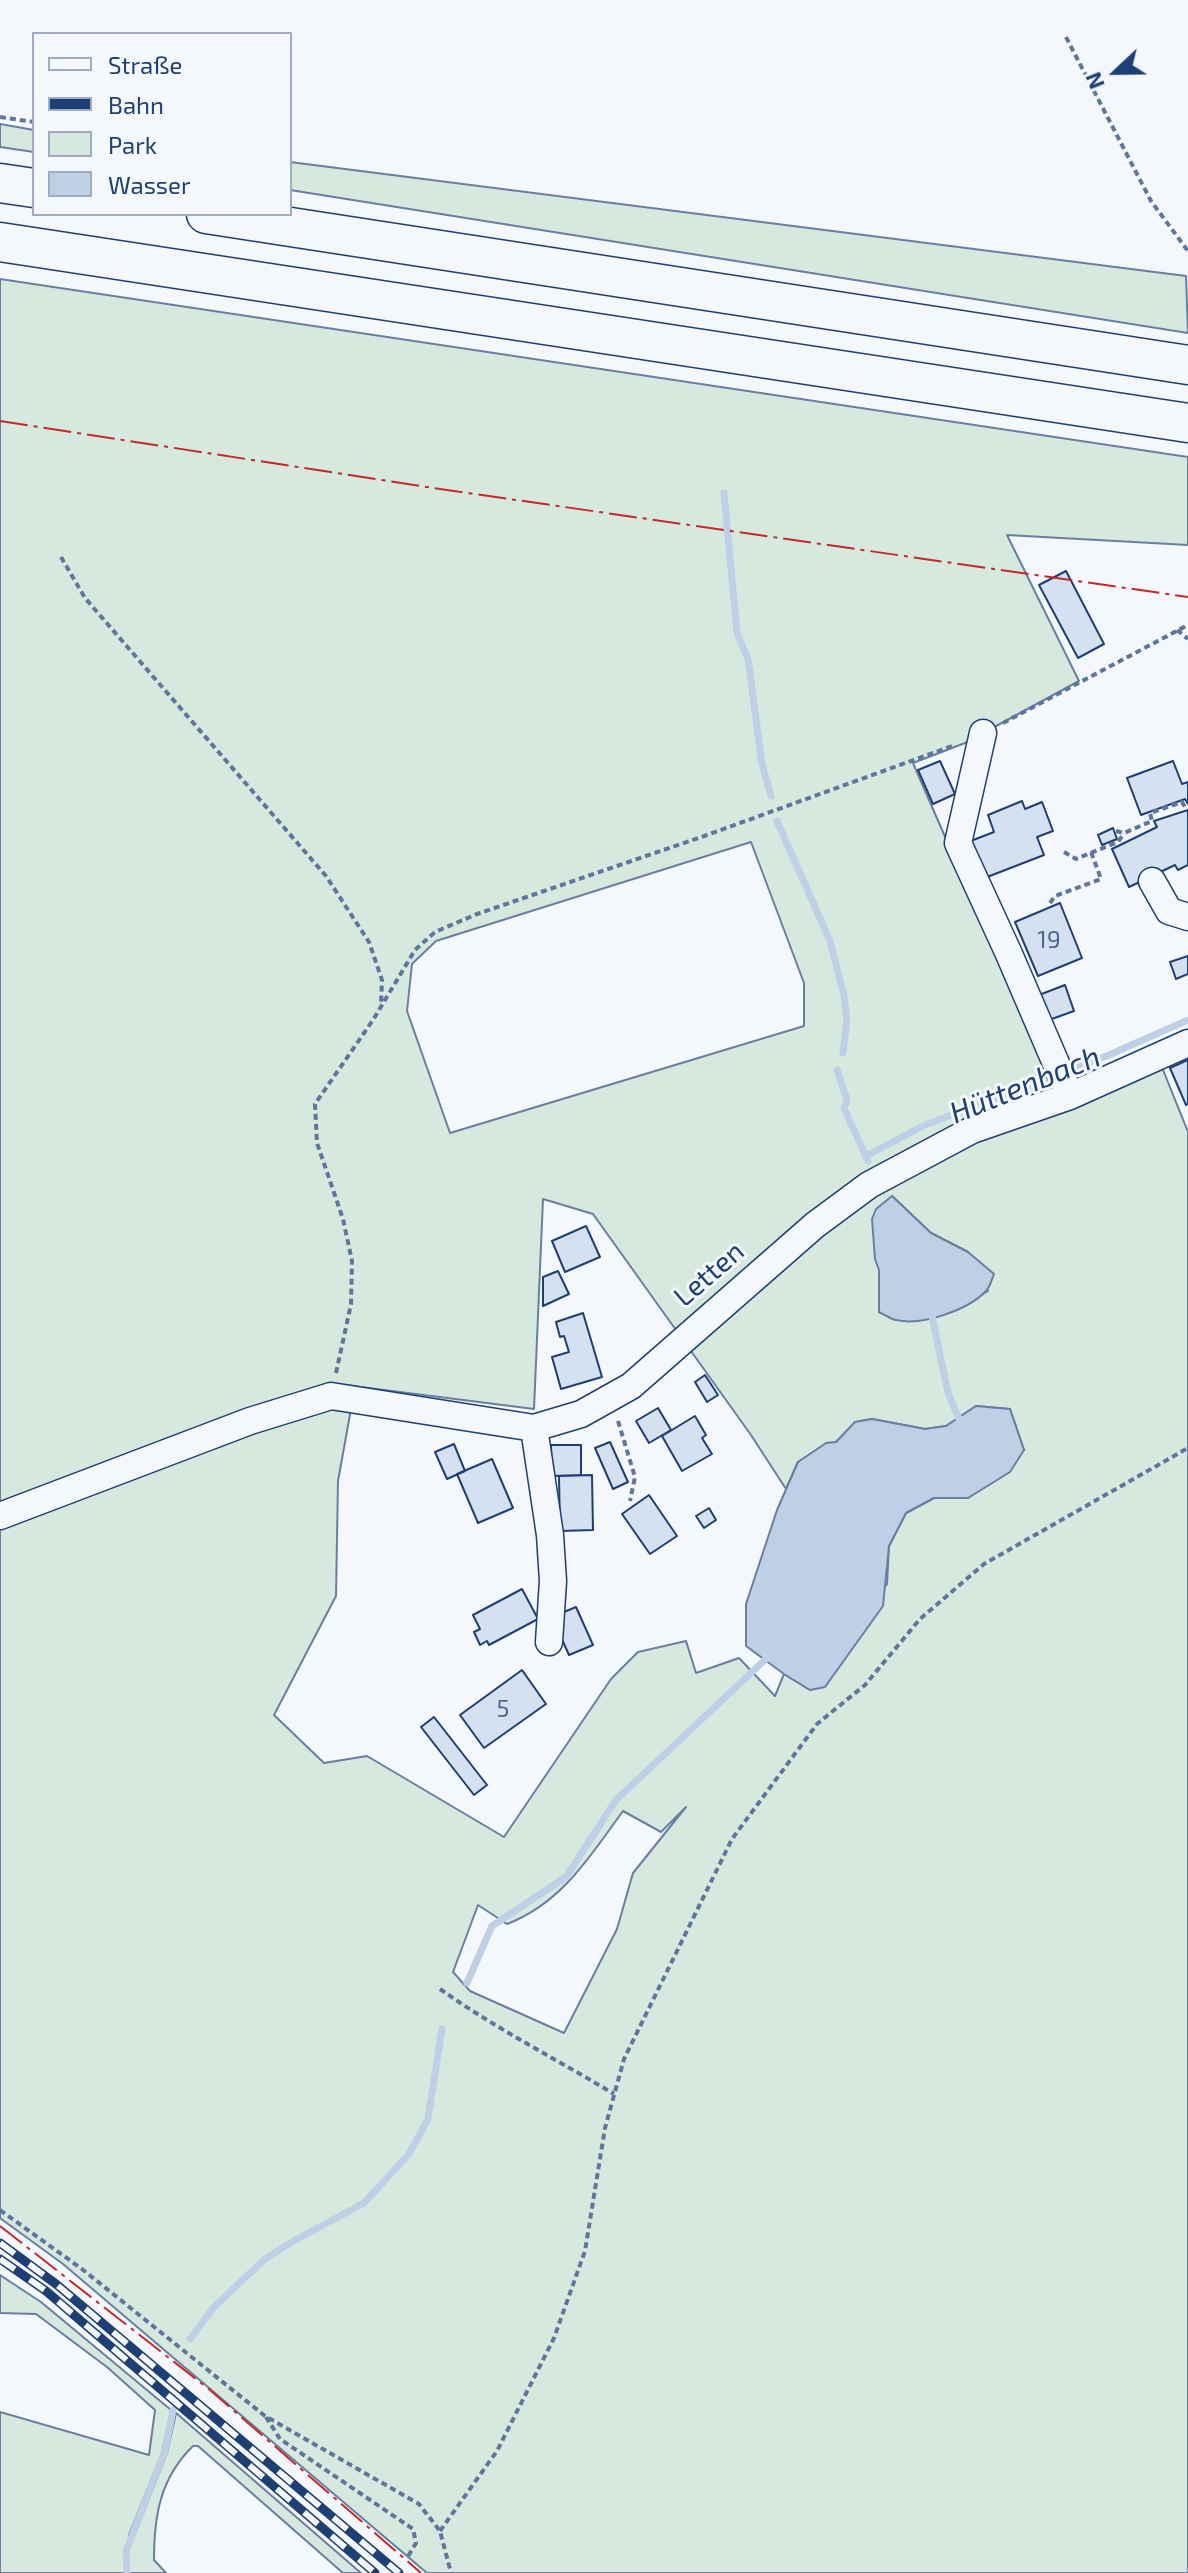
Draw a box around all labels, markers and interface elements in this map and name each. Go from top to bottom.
legend [32,32,292,216]
north arrow [1076,32,1156,112]
text: Straße [108,50,182,79]
text: N [1079,69,1109,93]
text: Bahn [108,90,164,119]
text: Park [108,130,157,159]
text: Wasser [108,170,191,199]
house number: 19 [1037,926,1061,954]
water label: Hüttenbach [944,1038,1106,1132]
street label: Letten [667,1234,751,1314]
house number: 5 [497,1695,509,1723]

